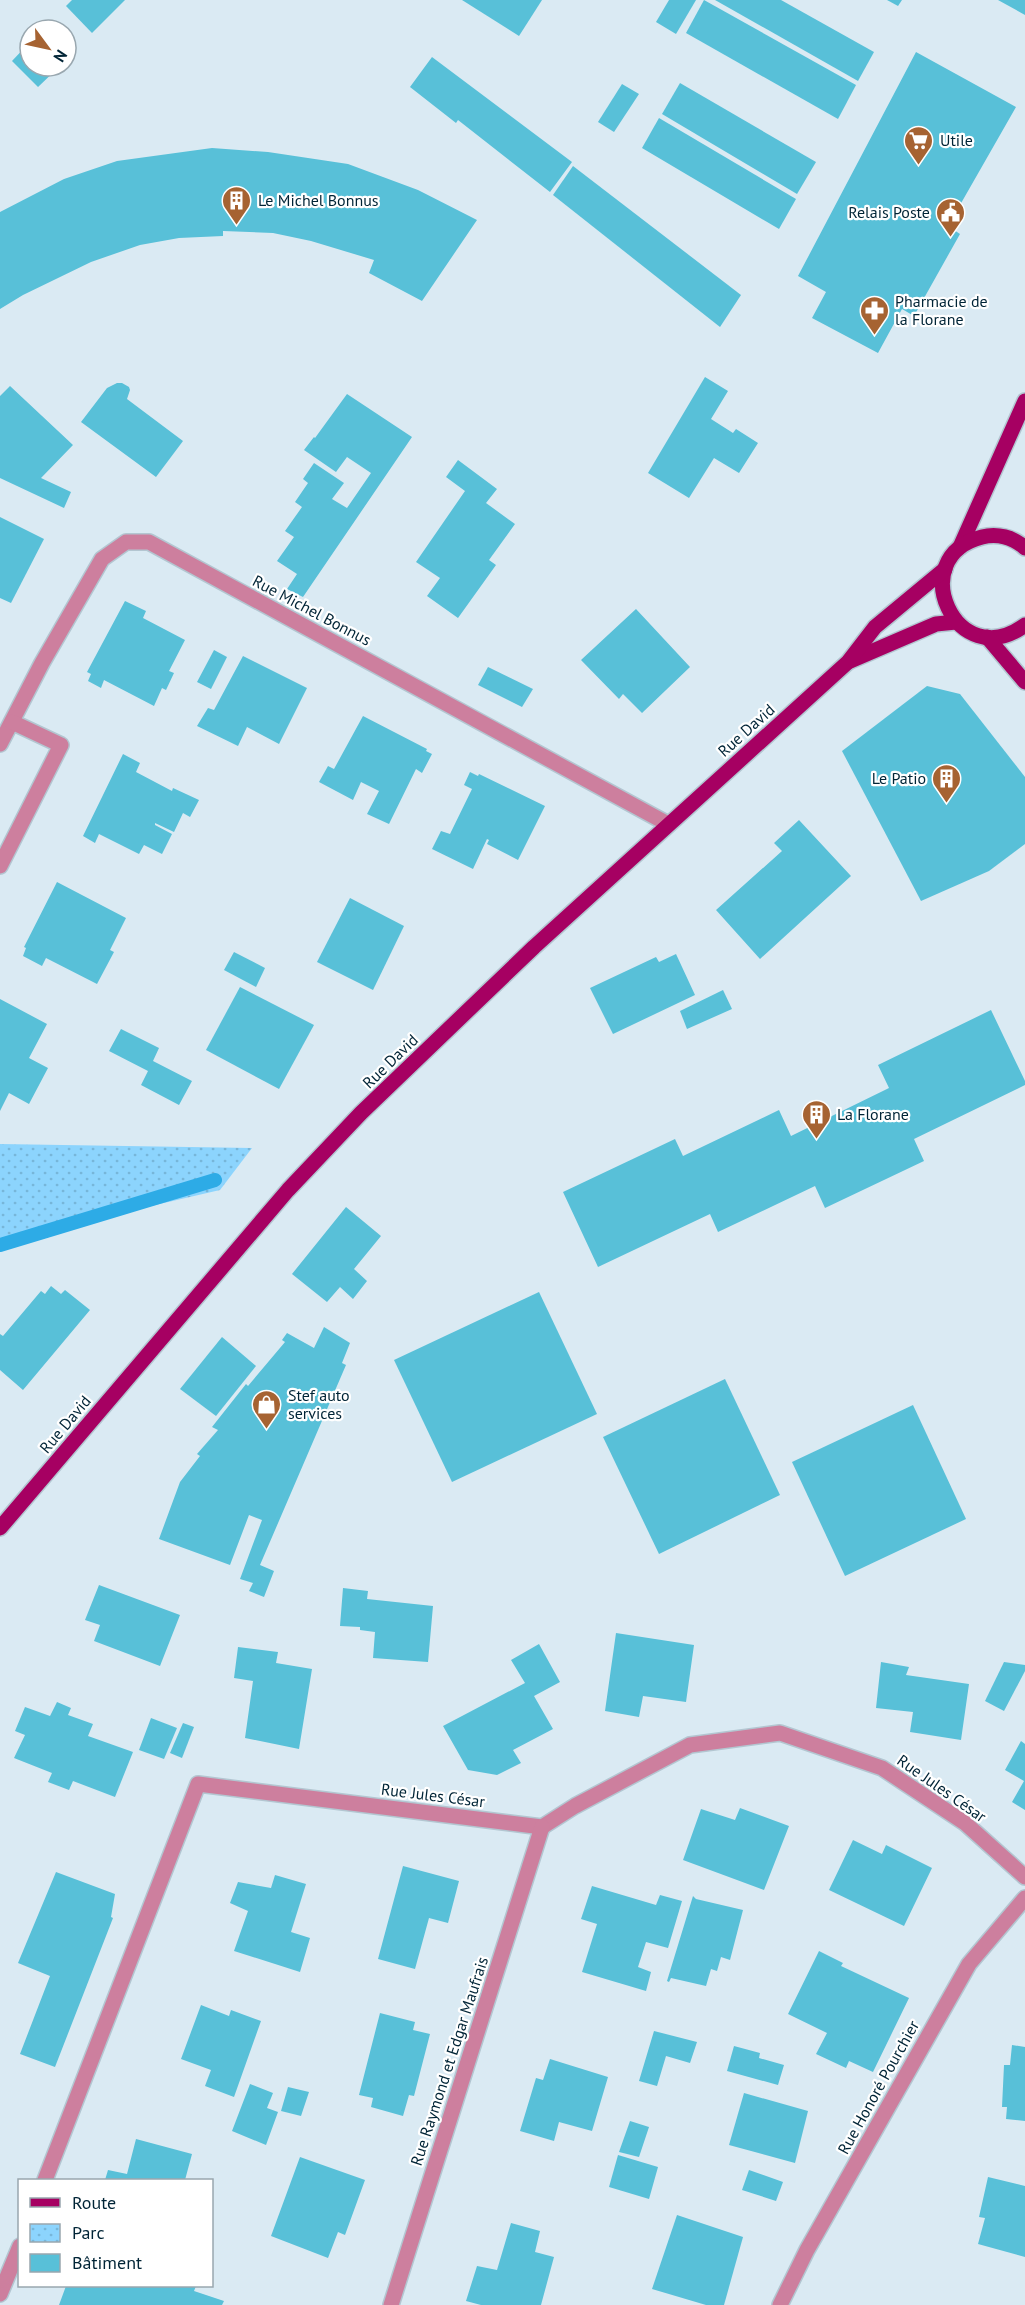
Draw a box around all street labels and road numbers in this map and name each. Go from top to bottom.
street label: Rue Michel Bonnus [249,570,375,650]
street label: Rue David [714,699,778,761]
street label: Rue David [358,1030,422,1092]
street label: Rue David [35,1391,95,1457]
street label: Rue Jules César [894,1750,991,1826]
street label: Rue Jules César [380,1779,487,1811]
street label: Rue Raymond et Edgar Maufrais [406,1954,492,2168]
street label: Rue Honoré Pourchier [833,2016,923,2157]

